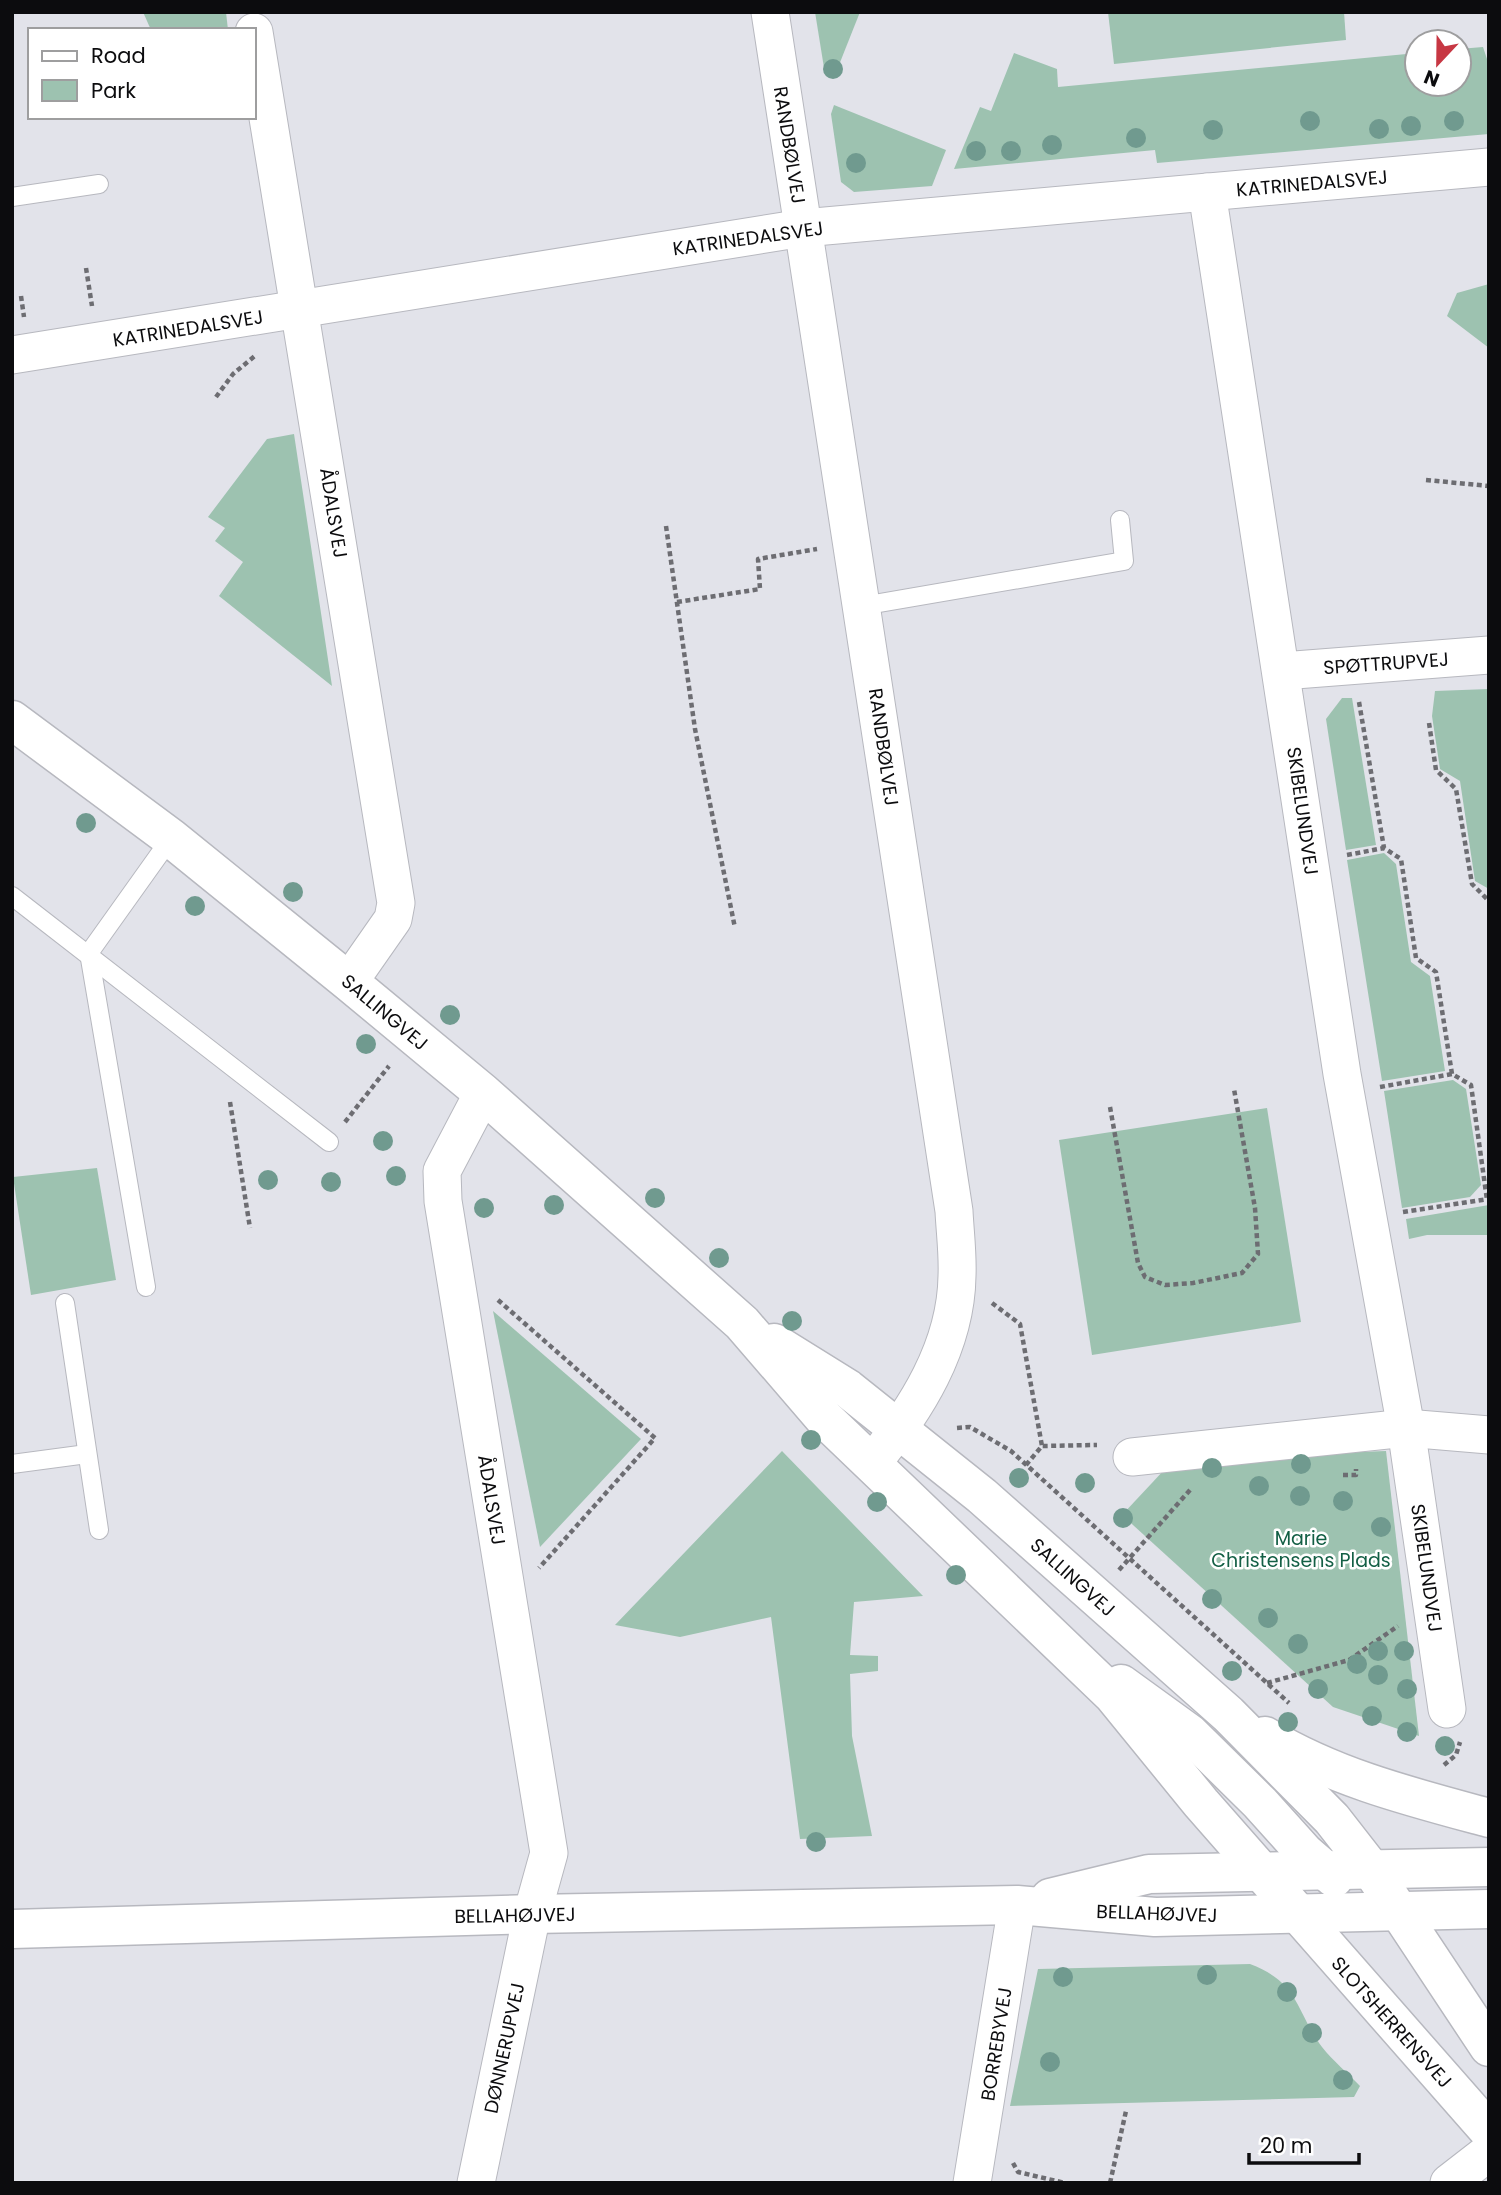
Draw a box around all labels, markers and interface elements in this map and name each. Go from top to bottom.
legend [28,28,256,119]
north arrow [1403,28,1473,98]
text: Road [91,41,146,70]
text: N [1420,63,1444,93]
text: Park [91,76,136,105]
street label: RANDBØLVEJ [767,84,812,206]
street label: KATRINEDALSVEJ [1235,163,1389,204]
street label: KATRINEDALSVEJ [671,215,825,262]
street label: KATRINEDALSVEJ [111,303,265,354]
street label: ÅDALSVEJ [313,466,354,560]
street label: SPØTTRUPVEJ [1322,646,1450,681]
street label: RANDBØLVEJ [862,686,905,808]
street label: SKIBELUNDVEJ [1280,745,1325,877]
street label: SALLINGVEJ [335,968,434,1057]
street label: ÅDALSVEJ [471,1453,512,1547]
street label: SKIBELUNDVEJ [1404,1502,1449,1634]
park label: Marie Christensens Plads [1211,1525,1391,1574]
street label: SALLINGVEJ [1024,1532,1121,1623]
street label: BELLAHØJVEJ [1096,1898,1218,1929]
street label: BELLAHØJVEJ [454,1901,576,1930]
street label: SLOTSHERRENSVEJ [1325,1951,1458,2094]
street label: DØNNERUPVEJ [477,1980,532,2116]
street label: BORREBYVEJ [974,1985,1019,2103]
scale bar [1249,2122,1359,2166]
text: 20 m [1260,2131,1313,2160]

